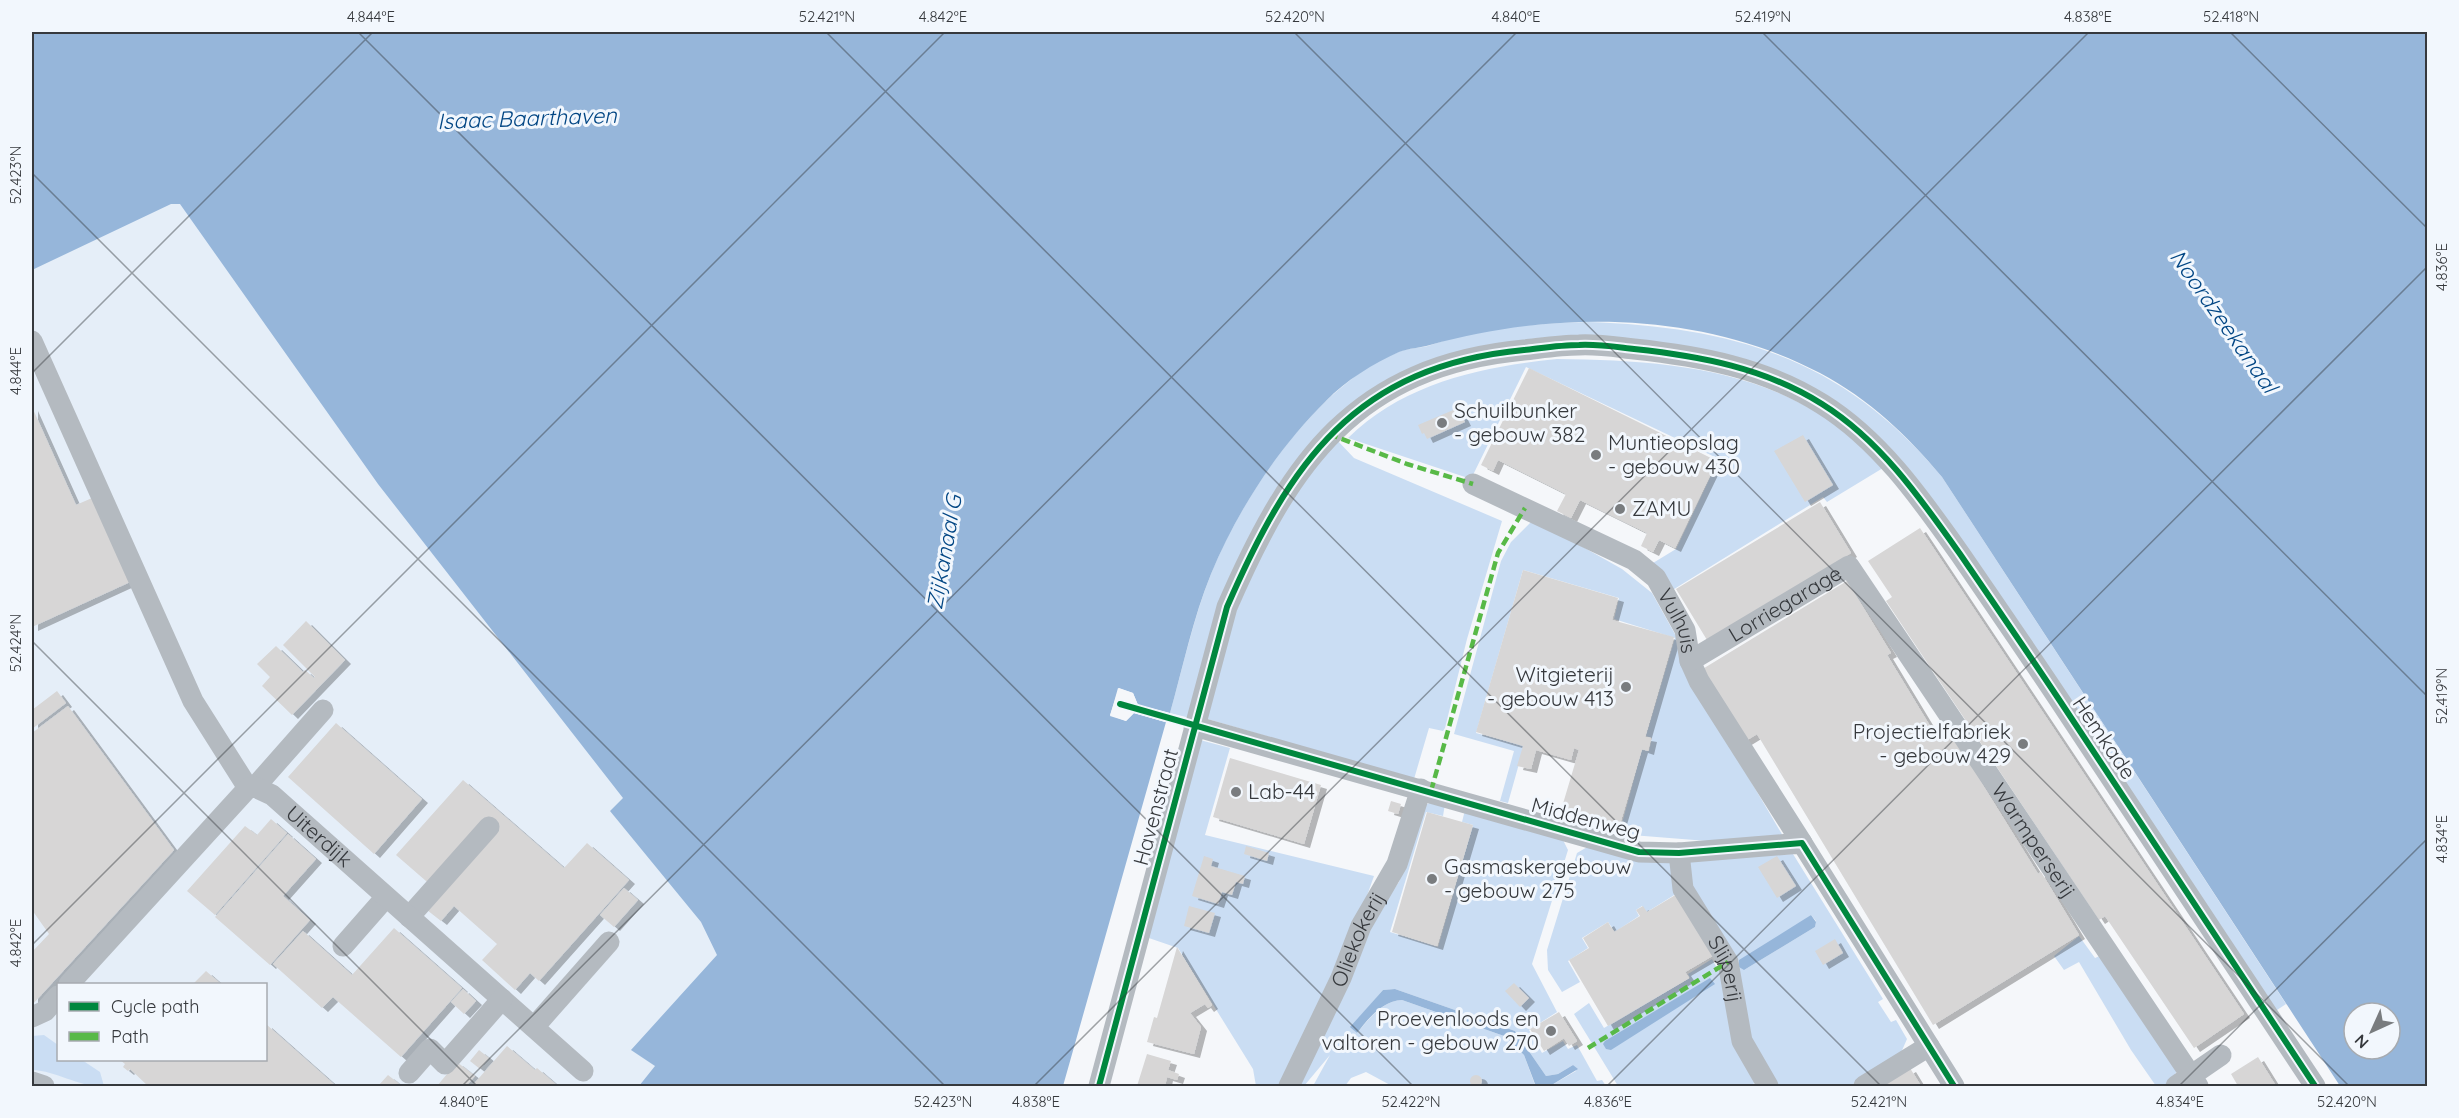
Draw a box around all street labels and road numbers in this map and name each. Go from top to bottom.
street label: Lorriegarage [1724,559,1846,647]
street label: Vulhuis [1652,584,1703,655]
street label: Hemkade [2068,691,2142,784]
street label: Havenstraat [1127,745,1183,868]
street label: Warmperserij [1986,778,2082,902]
street label: Middenweg [1529,791,1644,845]
street label: Uiterdijk [281,800,358,872]
street label: Oliekokerij [1325,887,1390,991]
street label: Slijperij [1703,930,1749,1004]

